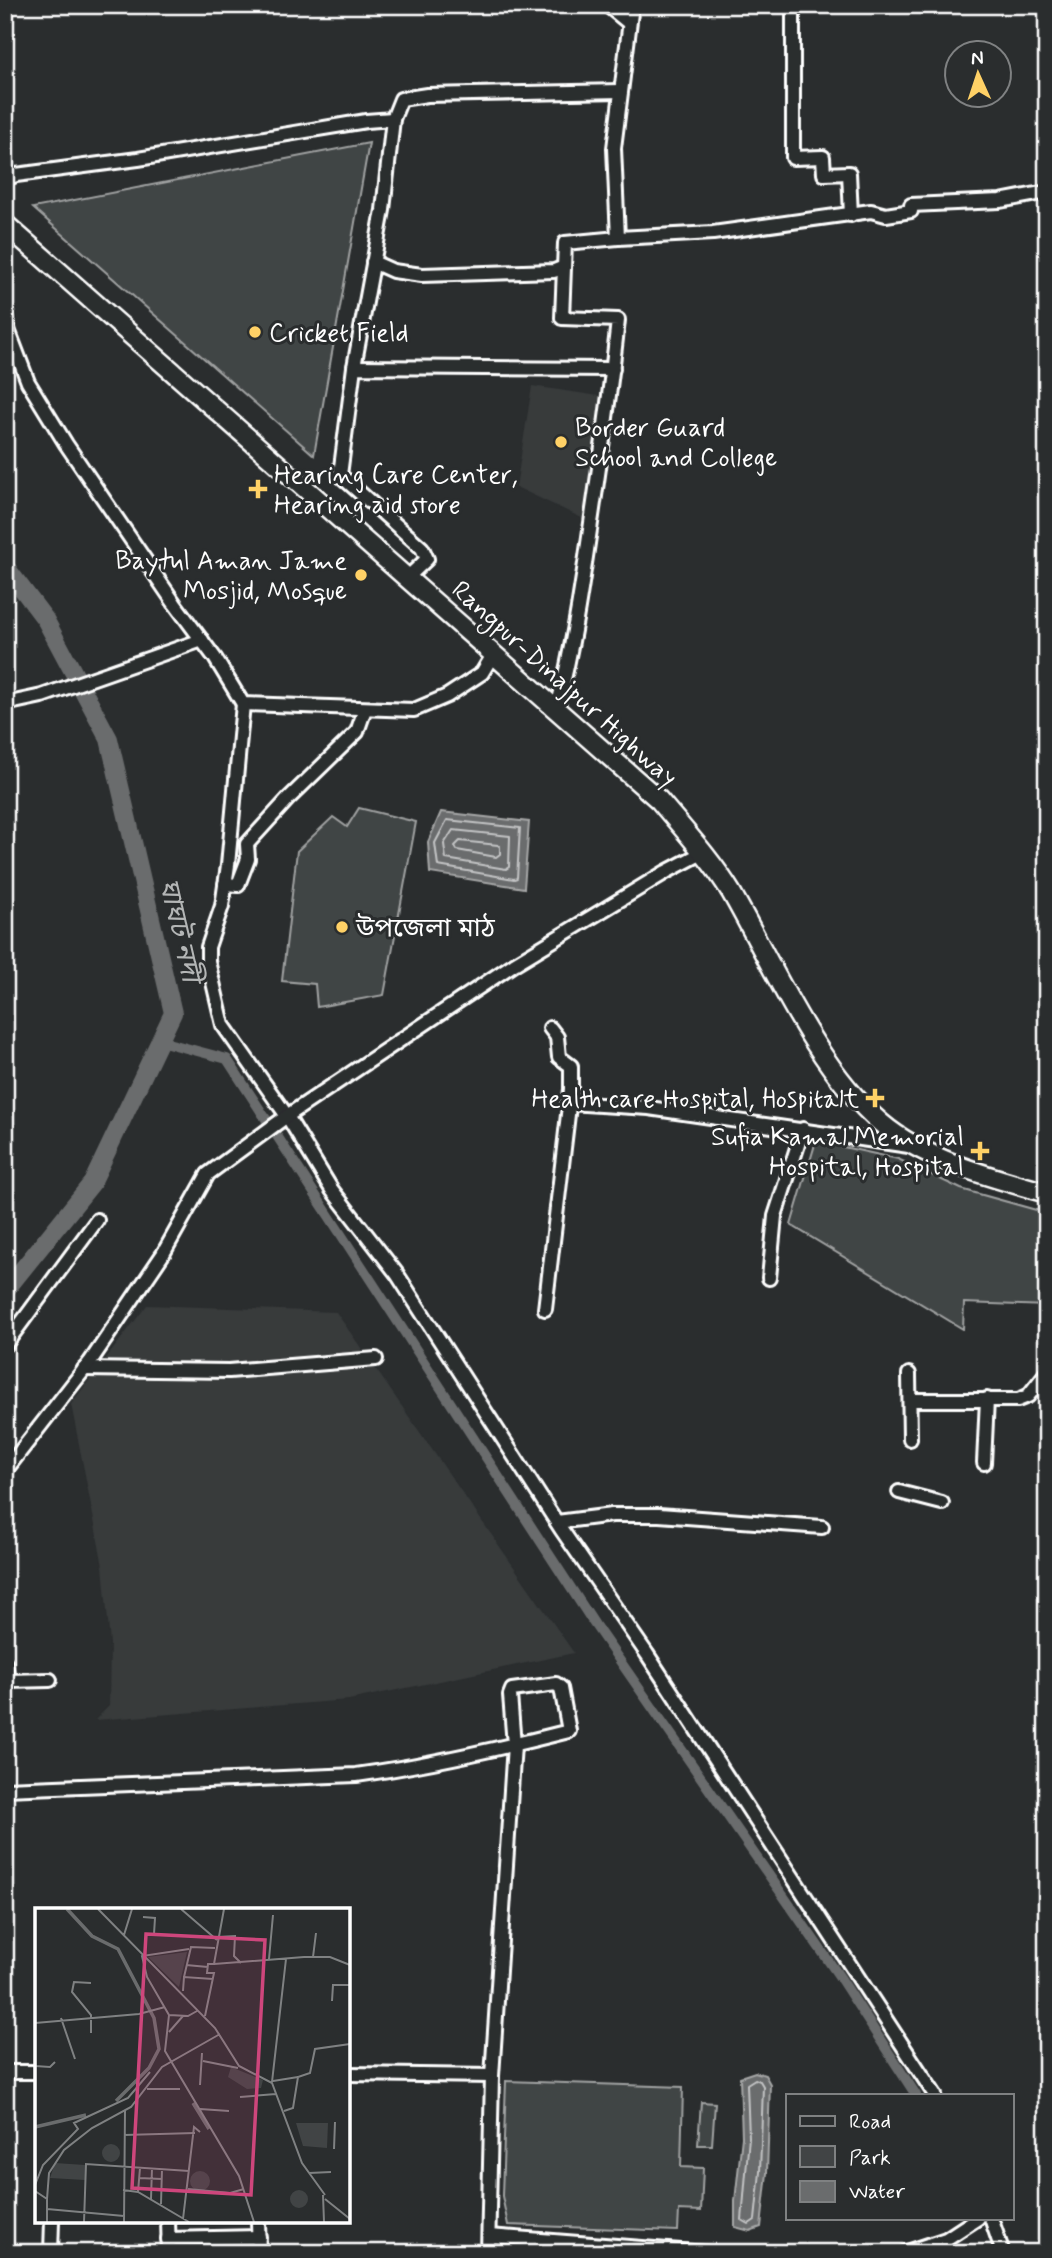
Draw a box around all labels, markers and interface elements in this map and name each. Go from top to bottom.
north arrow [944,38,1014,108]
text: N [970,46,984,71]
place label: Cricket Field [269,317,409,351]
marker: Cricket Field [247,324,263,340]
place label: Border Guard School and College [575,412,777,476]
marker: Border Guard School and College [553,434,569,450]
place label: Hearing Care Center, Hearing aid store [274,459,518,523]
marker: Hearing Care Center, Hearing aid store [248,479,268,499]
place label: Baytul Aman Jame Mosjid, Mosque [115,545,347,609]
marker: Baytul Aman Jame Mosjid, Mosque [353,567,369,583]
street label: Rangpur-Dinajpur Highway [442,574,684,797]
water label: ঘাঘট নদী [149,875,210,991]
place label: উপজেলা মাঠ [355,912,496,946]
marker: উপজেলা মাঠ [334,919,350,935]
place label: Health care Hospital, Hospitalt [532,1083,859,1117]
marker: Health care Hospital, Hospitalt [865,1088,885,1108]
place label: Sufia Kamal Memorial Hospital, Hospital [711,1121,964,1185]
marker: Sufia Kamal Memorial Hospital, Hospital [970,1141,990,1161]
inset map [35,1908,350,2223]
legend [786,2094,1014,2220]
text: Road [849,2108,891,2136]
text: Park [849,2144,891,2172]
text: Water [849,2178,905,2206]

